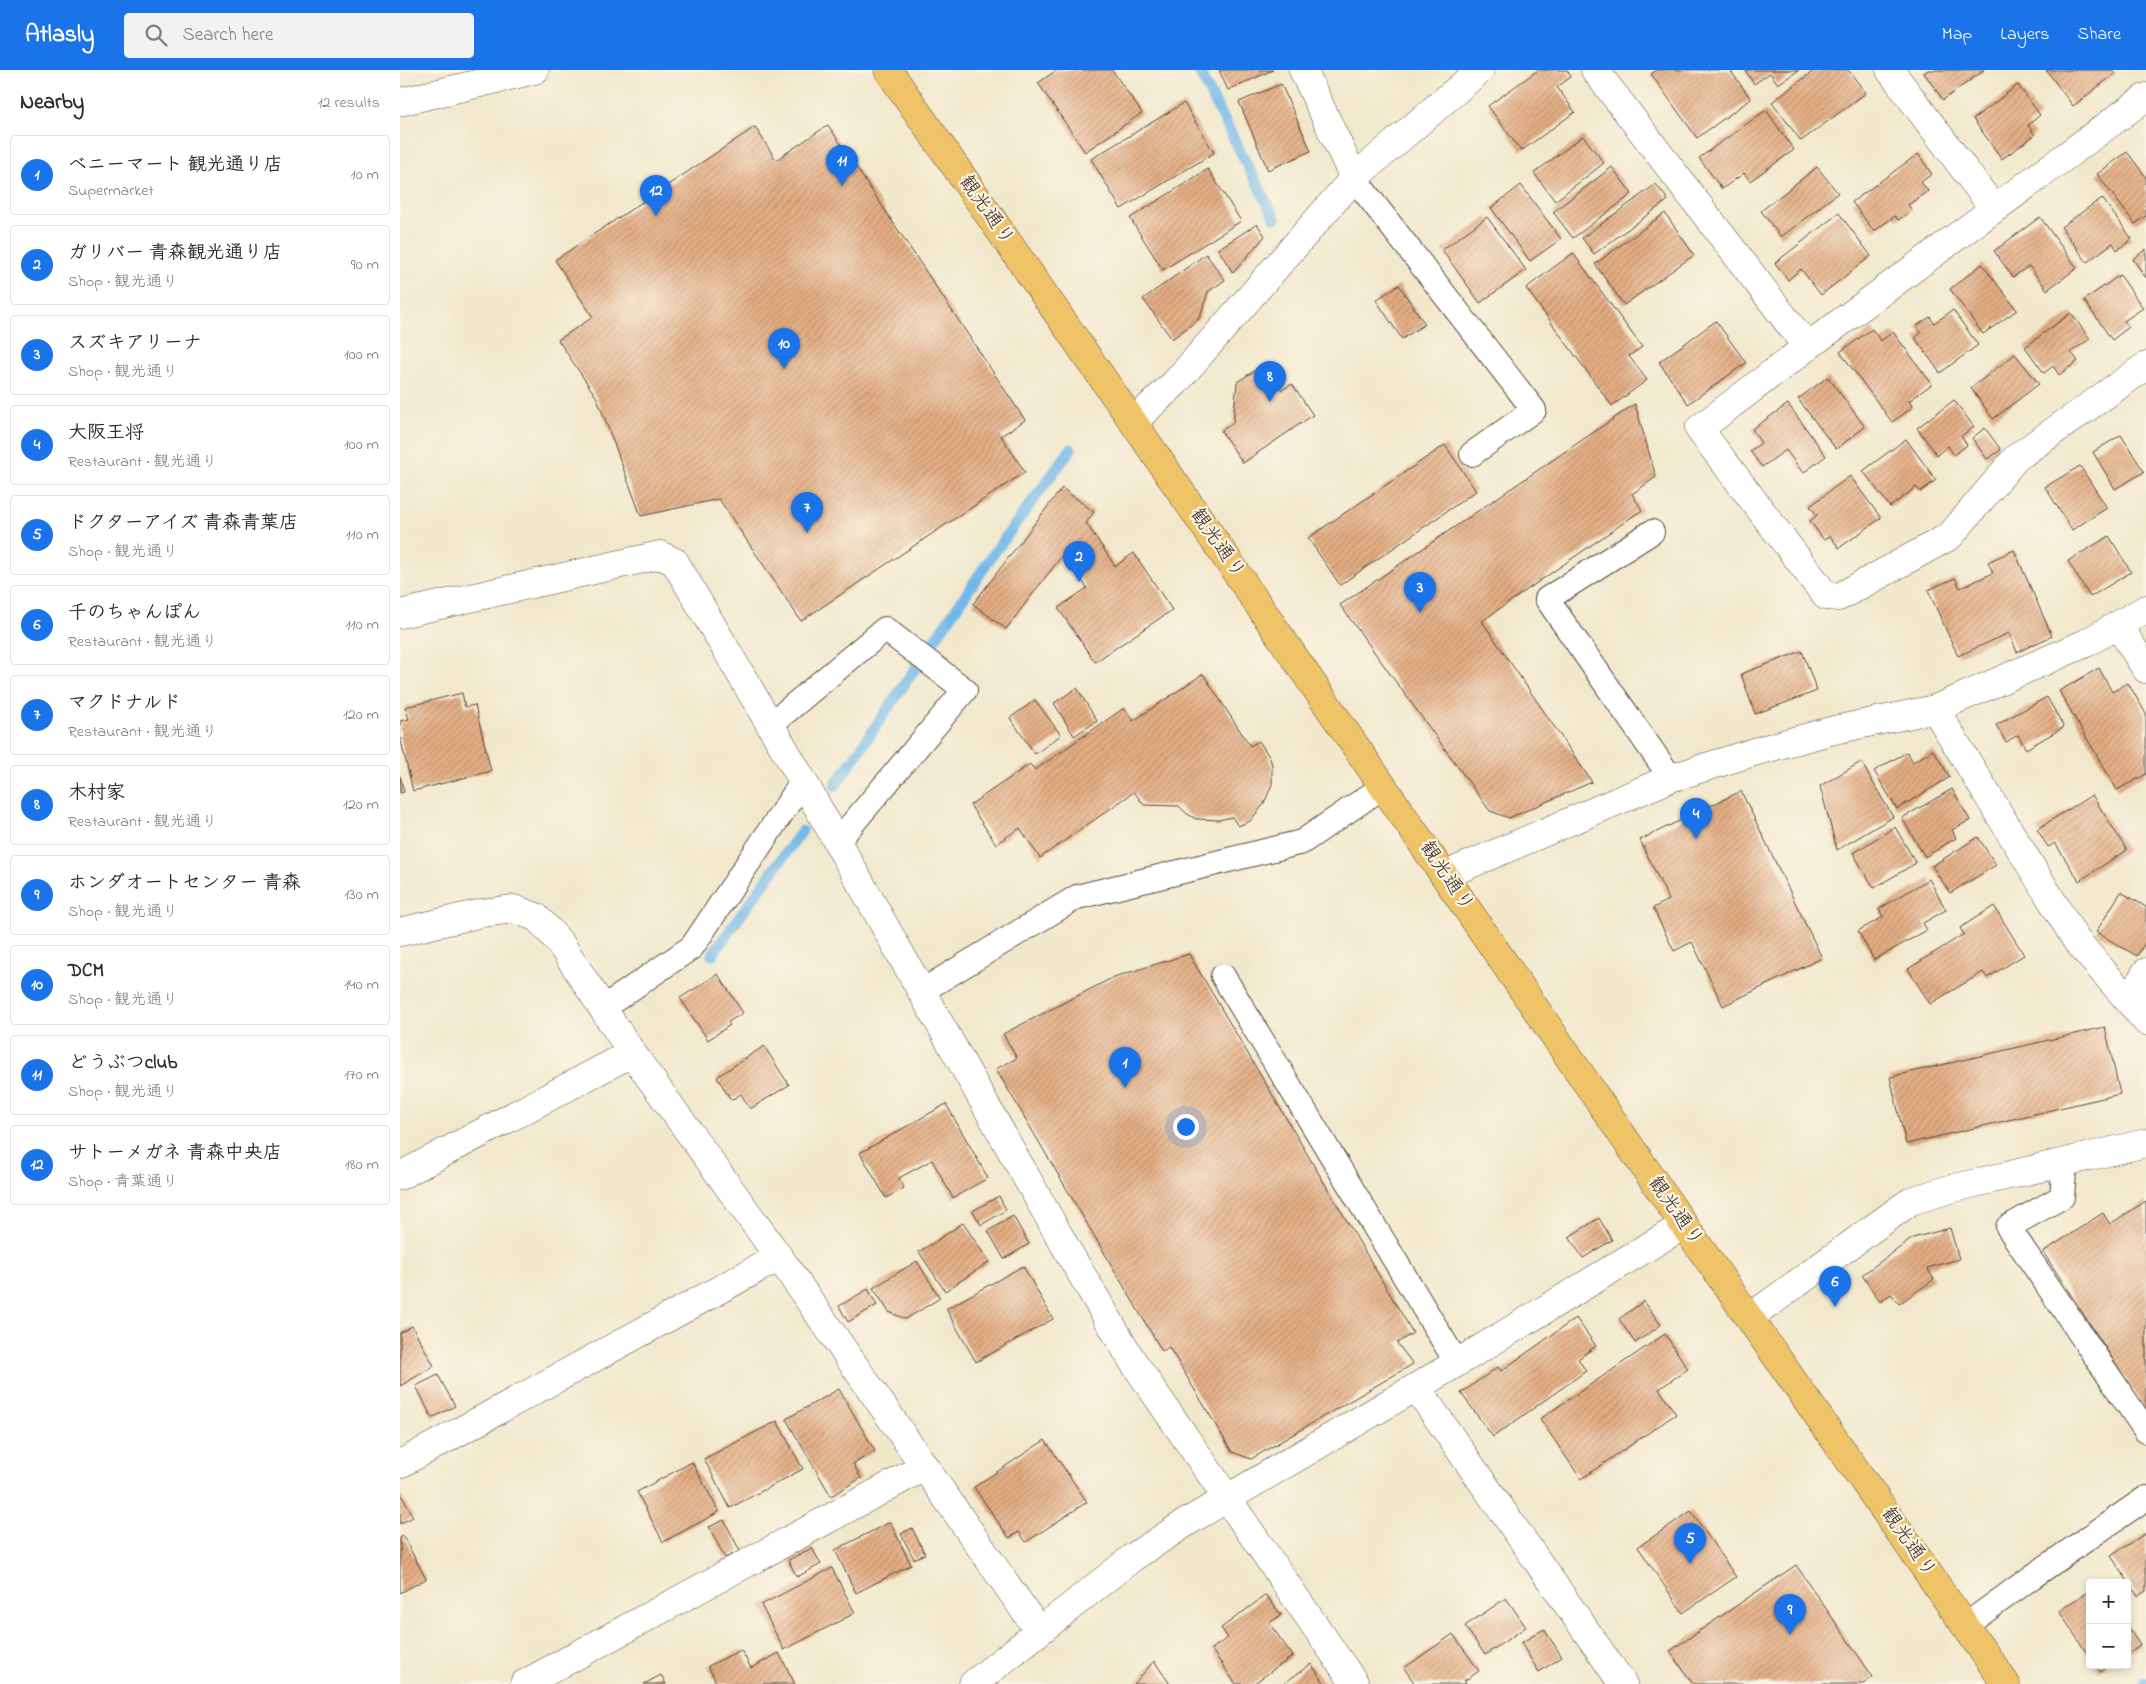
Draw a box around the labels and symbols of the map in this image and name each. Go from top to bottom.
pin: 11 [826,145,858,186]
street label: 観光通り [951,170,1021,252]
pin: 12 [640,175,672,216]
pin: 10 [768,328,800,369]
pin: 8 [1254,361,1286,402]
pin: 7 [791,492,823,533]
street label: 観光通り [1182,503,1252,585]
pin: 2 [1063,541,1095,582]
pin: 3 [1404,572,1436,613]
pin: 4 [1680,798,1712,839]
street label: 観光通り [1412,836,1480,918]
pin: 1 [1109,1047,1141,1088]
your location [1173,1114,1199,1140]
street label: 観光通り [1640,1171,1710,1253]
pin: 6 [1819,1266,1851,1307]
street label: 観光通り [1873,1502,1943,1584]
pin: 5 [1674,1523,1706,1564]
pin: 9 [1774,1594,1806,1635]

